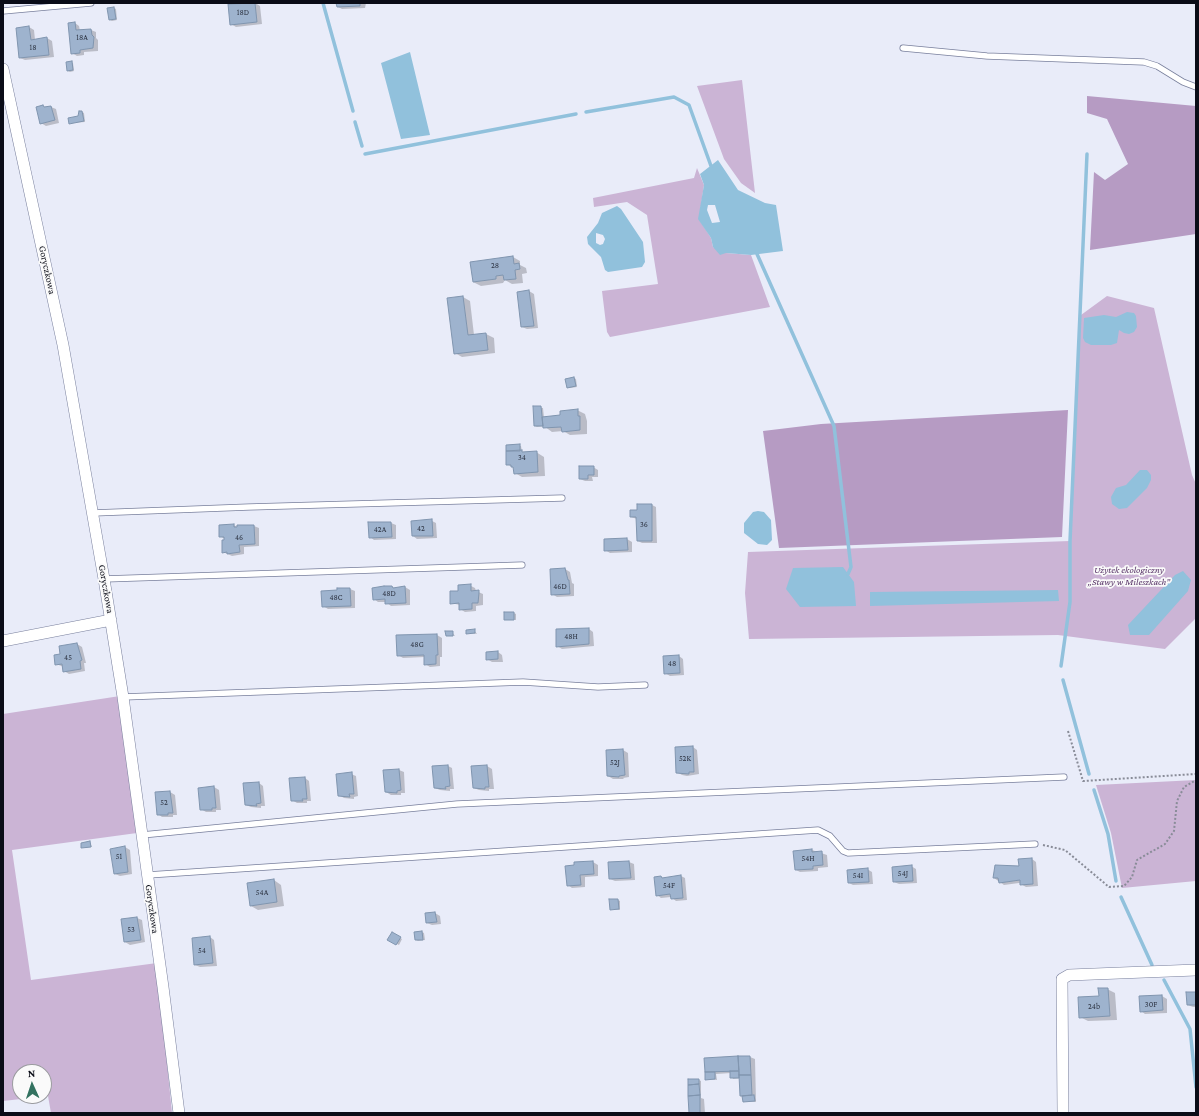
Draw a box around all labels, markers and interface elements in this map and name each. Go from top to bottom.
house number: 18D [237,8,249,18]
house number: 18A [76,33,88,43]
house number: 18 [30,43,36,53]
street label: Goryczkowa [36,245,58,295]
house number: 28 [491,261,499,271]
house number: 34 [518,453,526,463]
house number: 36 [640,520,648,530]
house number: 42 [417,524,425,534]
house number: 42A [374,525,386,535]
house number: 46 [235,533,243,543]
street label: Goryczkowa [96,564,116,614]
park label: Użytek ekologiczny „Stawy w Mileszkach” [1088,564,1170,588]
house number: 46D [553,582,567,592]
house number: 48D [382,589,396,599]
house number: 48C [329,593,343,603]
house number: 48H [564,632,578,642]
house number: 48G [410,640,424,650]
house number: 45 [64,653,72,663]
house number: 48 [668,659,676,669]
house number: 52K [679,754,691,764]
house number: 52J [610,758,620,768]
house number: 52 [160,798,168,808]
house number: 51 [116,852,122,862]
house number: 54H [801,854,815,864]
house number: 54J [898,869,908,879]
house number: 54I [853,871,863,881]
house number: 54F [663,881,675,891]
street label: Goryczkowa [143,884,161,934]
house number: 54A [256,888,268,898]
house number: 53 [127,925,135,935]
house number: 54 [198,946,206,956]
house number: 30F [1145,1000,1157,1010]
house number: 24b [1088,1002,1100,1012]
north arrow [12,1064,52,1104]
text: N [27,1067,35,1079]

